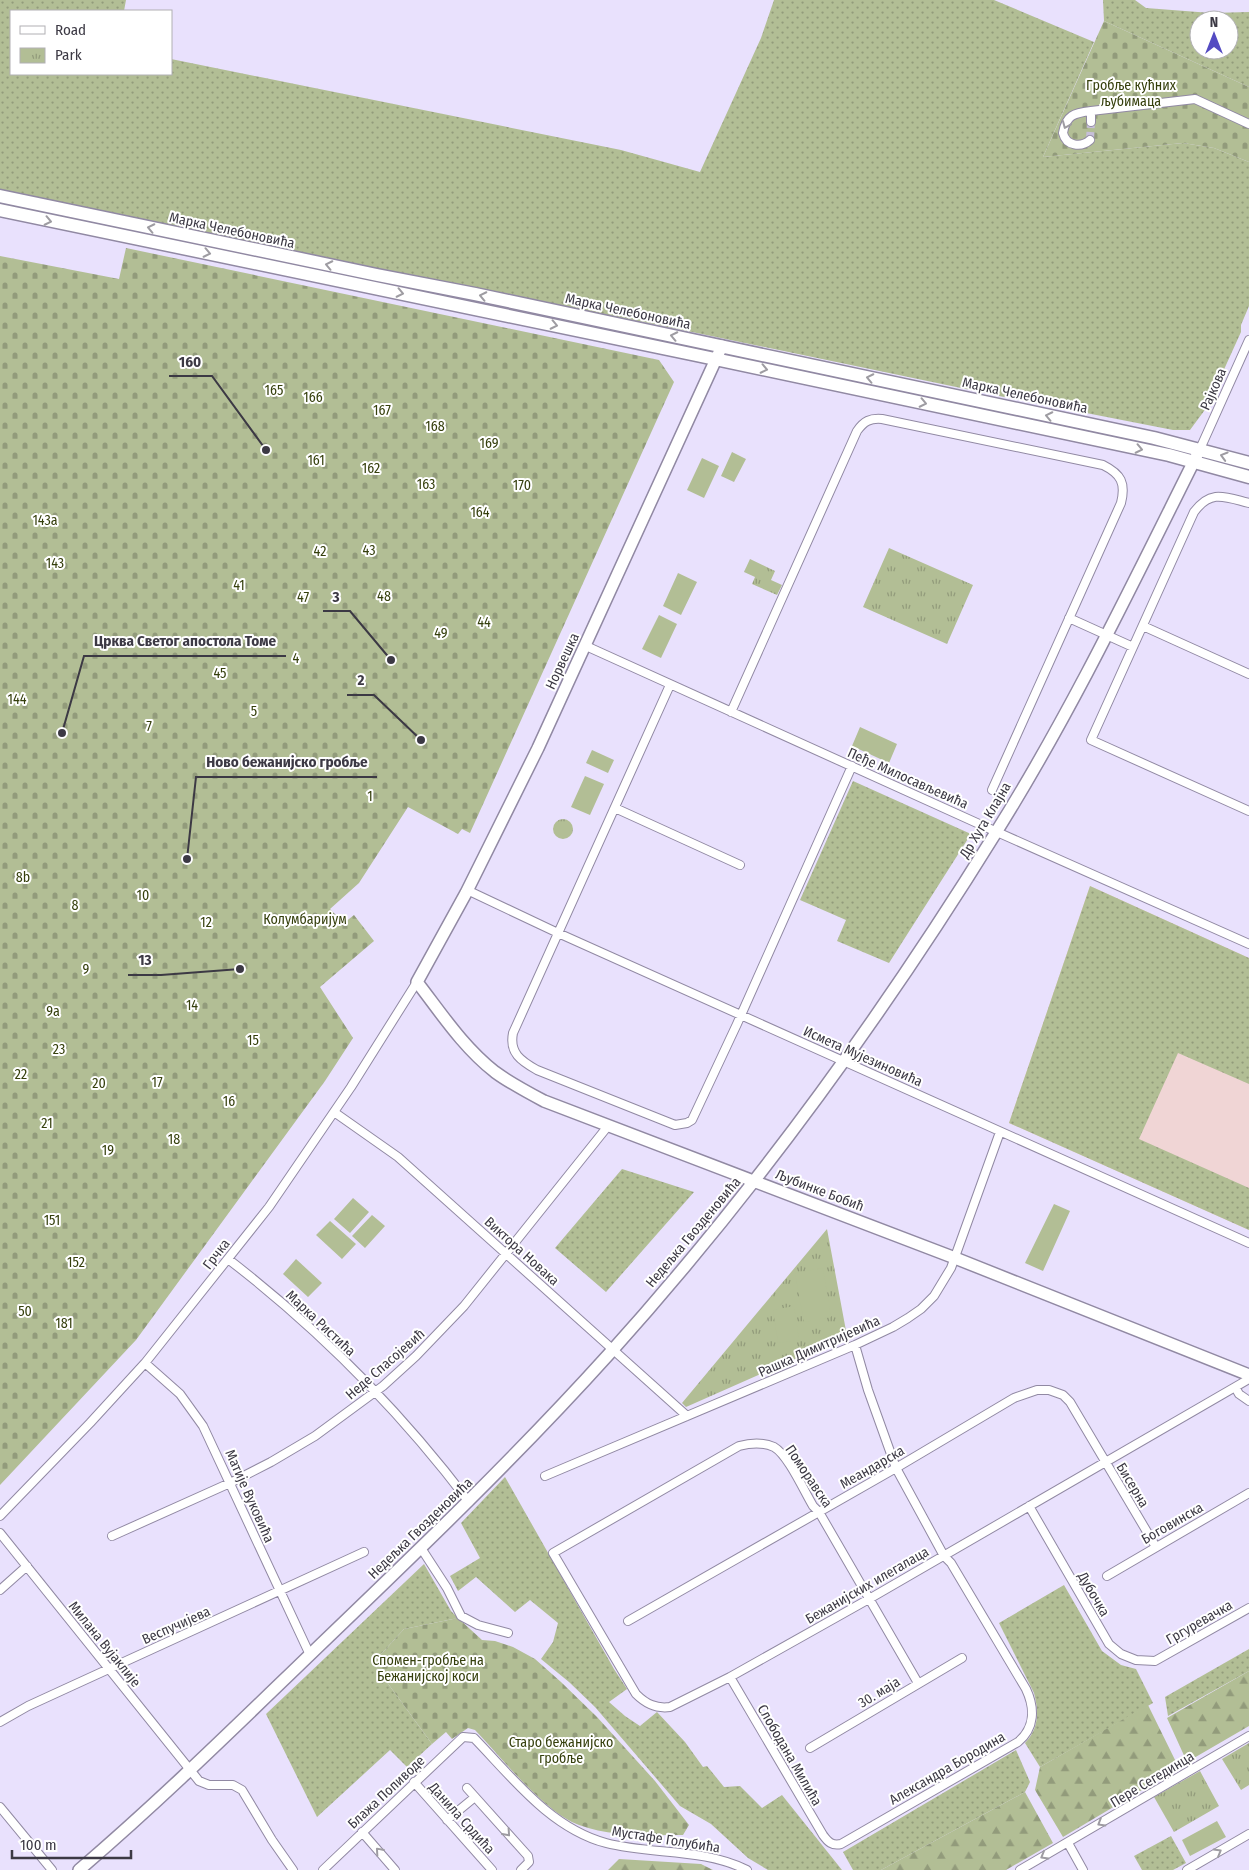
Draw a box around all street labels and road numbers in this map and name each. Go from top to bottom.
street label: Марка Челебоновића [168,209,296,252]
street label: Марка Челебоновића [564,290,692,333]
street label: Рајкова [1197,365,1230,413]
street label: Марка Челебоновића [961,374,1089,417]
street label: Норвешка [542,630,583,692]
street label: Пеђе Милосављевића [845,744,971,813]
street label: Др Хуга Клајна [956,779,1015,862]
street label: Исмета Мујезиновића [801,1023,925,1090]
street label: Љубинке Бобић [773,1166,866,1215]
street label: Недељка Гвозденовића [642,1174,745,1291]
street label: Виктора Новака [481,1213,563,1289]
street label: Грчка [199,1236,234,1273]
street label: Марка Ристића [282,1287,359,1360]
street label: Рашка Димитријевића [756,1312,883,1381]
street label: Неде Спасојевић [342,1325,428,1403]
street label: Поморавска [781,1442,836,1511]
street label: Меандарска [837,1442,908,1493]
street label: Матије Вуковића [221,1447,278,1545]
street label: Бисерна [1113,1460,1153,1511]
street label: Недељка Гвозденовића [365,1474,476,1583]
street label: Боговинска [1138,1499,1206,1548]
street label: Бежанијских илегалаца [803,1543,932,1628]
street label: Дубочка [1074,1568,1113,1620]
street label: Гргуревачка [1163,1597,1236,1648]
street label: Милана Вујаклије [65,1598,144,1691]
street label: Веспучијева [139,1603,213,1648]
street label: 30. маја [855,1673,903,1711]
street label: Слободана Милића [754,1702,826,1809]
street label: Александра Бородина [886,1728,1008,1809]
street label: Пере Сегединца [1107,1748,1197,1811]
street label: Блажа Попиводе [344,1752,428,1832]
street label: Данила Срдића [424,1778,498,1858]
street label: Мустафе Голубића [611,1823,721,1856]

